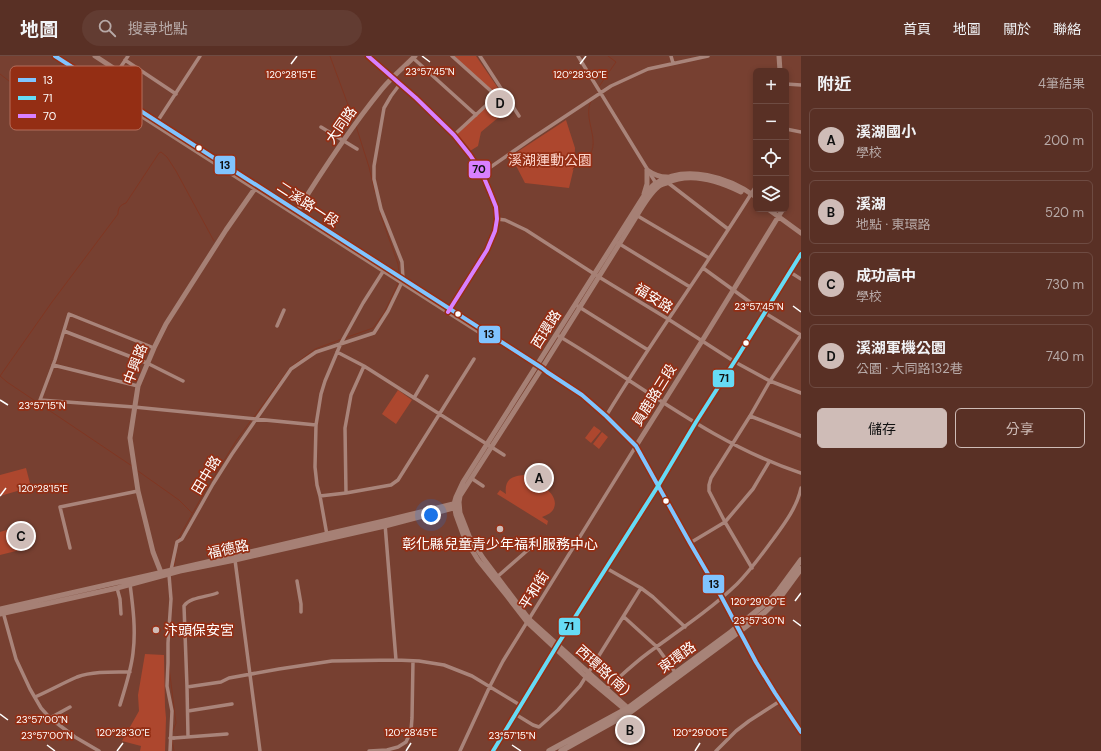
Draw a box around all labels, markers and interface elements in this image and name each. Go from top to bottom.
search box [82,10,362,46]
text: 地圖 [20,17,58,42]
icon: search [96,17,118,39]
text: 搜尋地點 [128,19,188,39]
text: 首頁 [903,20,931,38]
text: 地圖 [953,20,981,38]
text: 關於 [1003,20,1031,38]
text: 聯絡 [1053,20,1081,38]
text: 23°57'45"N [405,65,455,78]
legend [10,66,142,130]
text: 120°28'15"E [266,68,316,81]
text: 120°28'30"E [553,68,607,81]
map controls [753,68,789,212]
button: + [753,68,789,104]
text: 13 [43,73,53,87]
text: 附近 [817,73,851,95]
text: 4筆結果 [1038,75,1085,92]
pin: D [487,88,513,118]
text: 71 [43,91,52,105]
street label: 大同路 [322,103,360,147]
button: − [753,104,789,140]
text: 70 [43,109,56,123]
text: 溪湖國小 [856,122,916,142]
text: A [826,132,836,149]
text: 200 m [1044,132,1084,149]
button: locate [753,140,789,176]
unlabelled marker [194,143,204,153]
text: 學校 [856,144,882,161]
park label: 溪湖運動公園 [508,151,592,169]
line badge: 13 [214,155,236,175]
text: 13 [220,158,230,172]
line badge: 70 [468,160,491,179]
text: 70 [472,162,486,176]
button: layers [753,176,789,212]
street label: 二溪路一段 [274,177,342,231]
text: 溪湖 [856,194,886,214]
text: B [827,204,835,221]
text: 520 m [1045,204,1084,221]
text: 地點 · 東環路 [856,216,931,233]
text: 成功高中 [856,266,916,286]
text: C [826,276,836,293]
text: 730 m [1046,276,1084,293]
street label: 福安路 [631,279,677,317]
text: 學校 [856,288,882,305]
text: 23°57'45"N [734,300,784,313]
street label: 西環路 [527,306,565,352]
unlabelled marker [453,309,463,319]
line badge: 13 [478,325,501,344]
text: 13 [484,327,494,341]
unlabelled marker [741,338,751,348]
text: 溪湖軍機公園 [856,338,946,358]
street label: 中興路 [119,341,151,387]
text: D [826,348,836,365]
text: 740 m [1046,348,1084,365]
text: 公園 · 大同路132巷 [856,360,963,377]
street label: 員鹿路三段 [628,361,680,429]
line badge: 71 [712,369,735,388]
text: 71 [719,371,729,385]
text: 23°57'15"N [18,399,66,412]
button: 儲存 [817,408,947,448]
button: 分享 [955,408,1085,448]
street label: 田中路 [187,452,225,498]
pin: A [526,463,552,493]
text: 120°28'15"E [18,482,68,495]
unlabelled marker [661,496,671,506]
your location [421,505,441,525]
pin: C [8,521,34,551]
marker: 彰化縣兒童青少年福利服務中心 [495,524,505,534]
place label: 彰化縣兒童青少年福利服務中心 [402,535,598,553]
street label: 福德路 [206,536,250,562]
street label: 平和街 [515,567,553,613]
line badge: 13 [702,574,725,594]
text: 13 [709,577,719,591]
text: 120°29'00"E [731,595,786,608]
text: 23°57'30"N [734,614,784,627]
line badge: 71 [558,617,581,636]
text: 71 [564,619,574,633]
place label: 汴頭保安宮 [164,621,234,639]
marker: 汴頭保安宮 [151,625,161,635]
street label: 東環路 [655,637,699,677]
street label: 西環路(南) [572,641,634,699]
text: 23°57'00"N [16,713,68,726]
pin: B [617,715,643,745]
text: 120°28'30"E [96,726,150,739]
text: 120°28'45"E [385,726,438,739]
text: 120°29'00"E [673,726,728,739]
text: 23°57'00"N [21,729,73,742]
text: 23°57'15"N [488,729,536,742]

